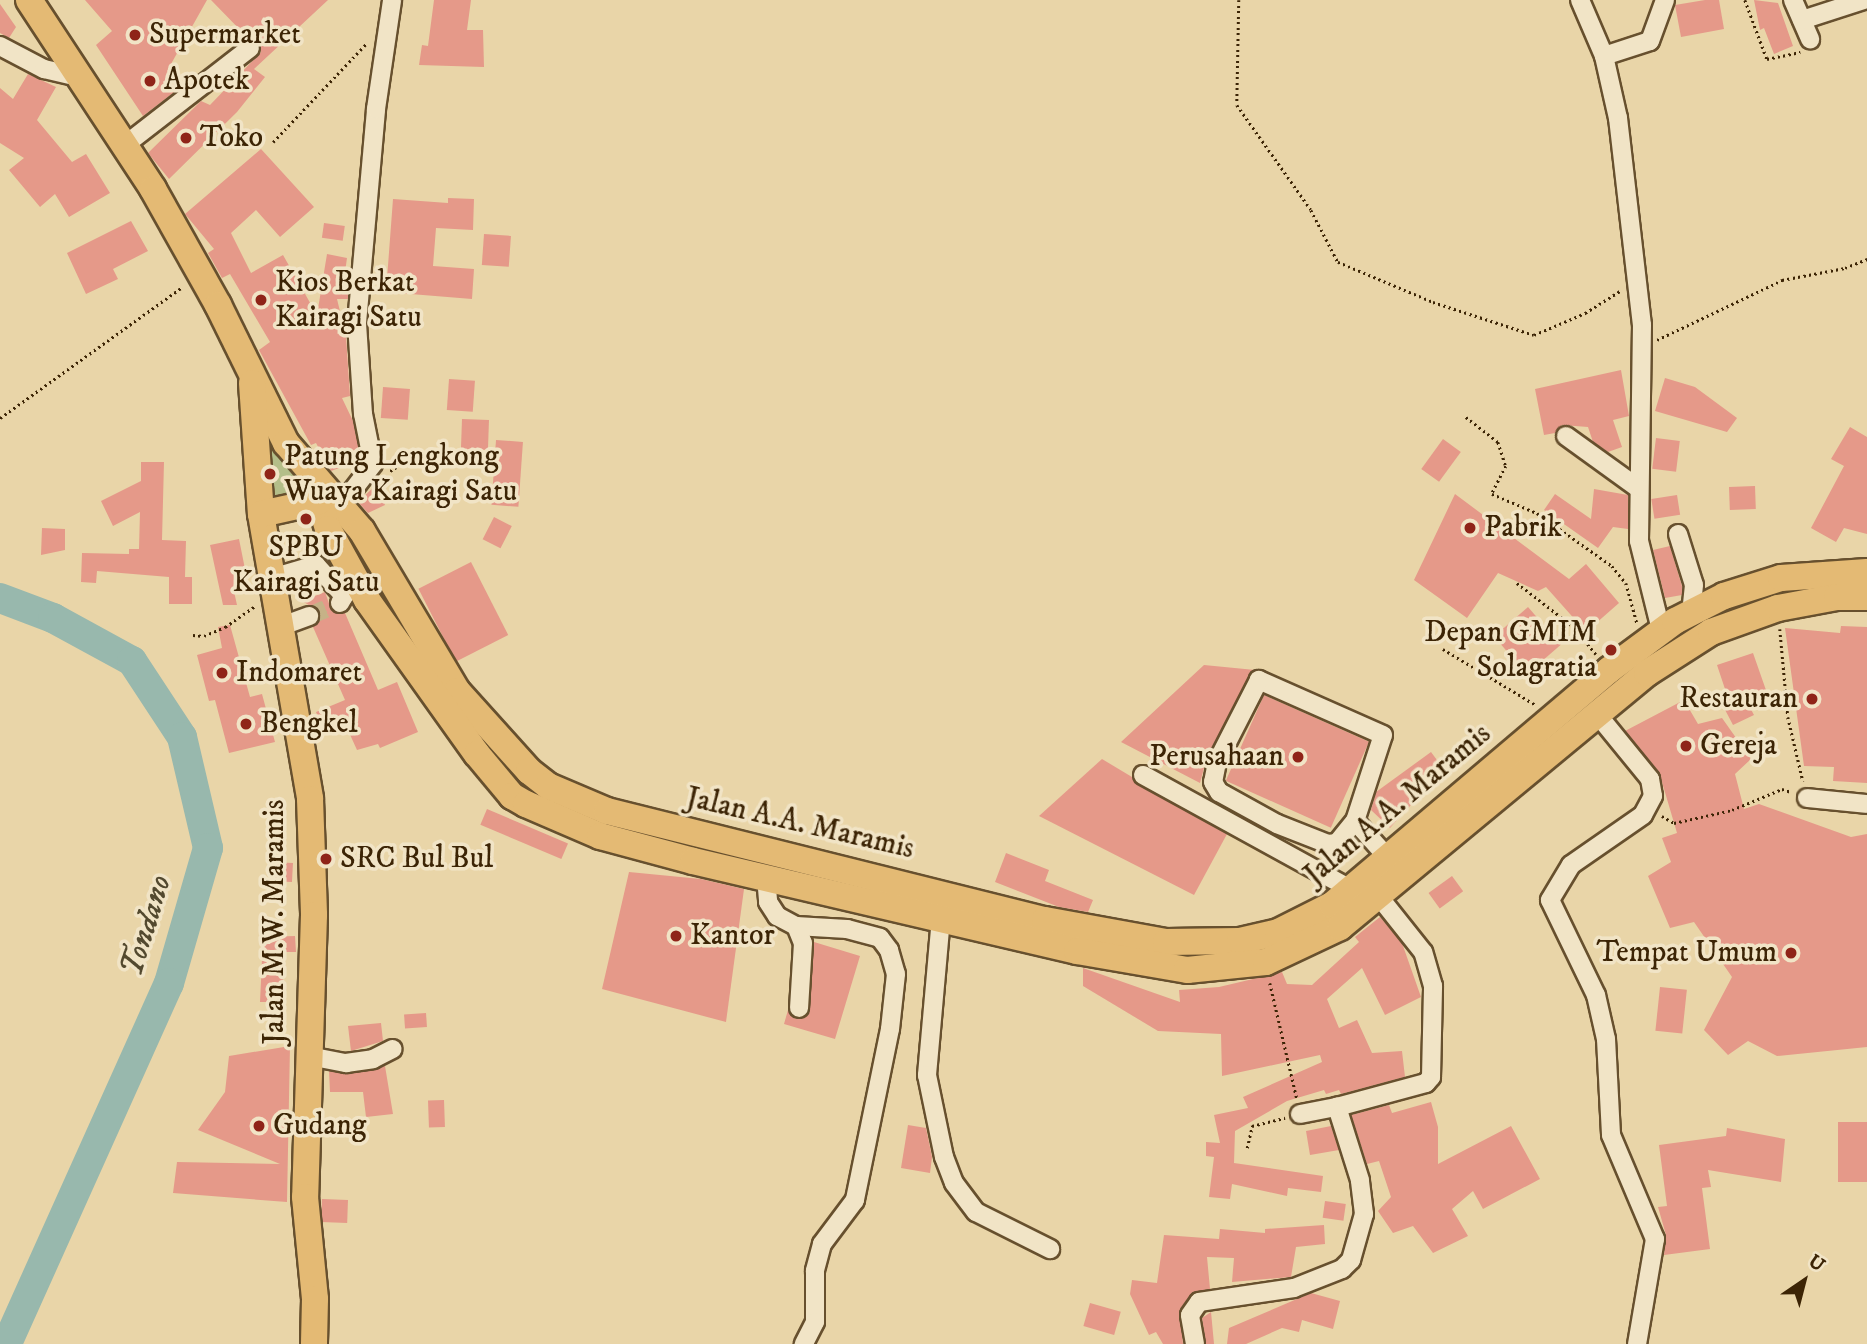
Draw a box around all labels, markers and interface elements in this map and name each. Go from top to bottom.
place label: Supermarket [149,17,301,53]
marker: Supermarket [127,27,143,43]
place label: Apotek [164,63,250,99]
marker: Apotek [142,73,158,89]
place label: Toko [200,120,263,156]
marker: Toko [178,130,194,146]
place label: Kios Berkat Kairagi Satu [275,265,422,336]
marker: Kios Berkat Kairagi Satu [253,292,269,308]
place label: Patung Lengkong Wuaya Kairagi Satu [284,439,517,510]
marker: Patung Lengkong Wuaya Kairagi Satu [262,466,278,482]
place label: Pabrik [1484,510,1562,546]
marker: SPBU Kairagi Satu [298,511,314,527]
marker: Pabrik [1462,520,1478,536]
place label: SPBU Kairagi Satu [233,530,379,600]
place label: Depan GMIM Solagratia [1424,615,1597,686]
marker: Depan GMIM Solagratia [1603,642,1619,658]
place label: Indomaret [236,655,362,691]
marker: Indomaret [214,665,230,681]
place label: Restauran [1679,681,1798,717]
marker: Restauran [1804,691,1820,707]
place label: Bengkel [260,706,358,742]
marker: Bengkel [238,716,254,732]
street label: Jalan A.A. Maramis [1297,716,1499,894]
place label: Gereja [1700,728,1777,764]
marker: Gereja [1678,738,1694,754]
place label: Perusahaan [1149,739,1284,775]
marker: Perusahaan [1290,749,1306,765]
street label: Jalan A.A. Maramis [682,780,918,868]
street label: Jalan M.W. Maramis [257,800,293,1044]
place label: SRC Bul Bul [340,841,493,877]
marker: SRC Bul Bul [318,851,334,867]
water label: Tondano [113,871,181,981]
place label: Kantor [690,918,775,954]
marker: Kantor [668,928,684,944]
place label: Tempat Umum [1597,935,1777,971]
marker: Tempat Umum [1783,945,1799,961]
place label: Gudang [273,1108,366,1144]
marker: Gudang [251,1118,267,1134]
north arrow [1769,1246,1839,1316]
text: U [1804,1250,1829,1277]

